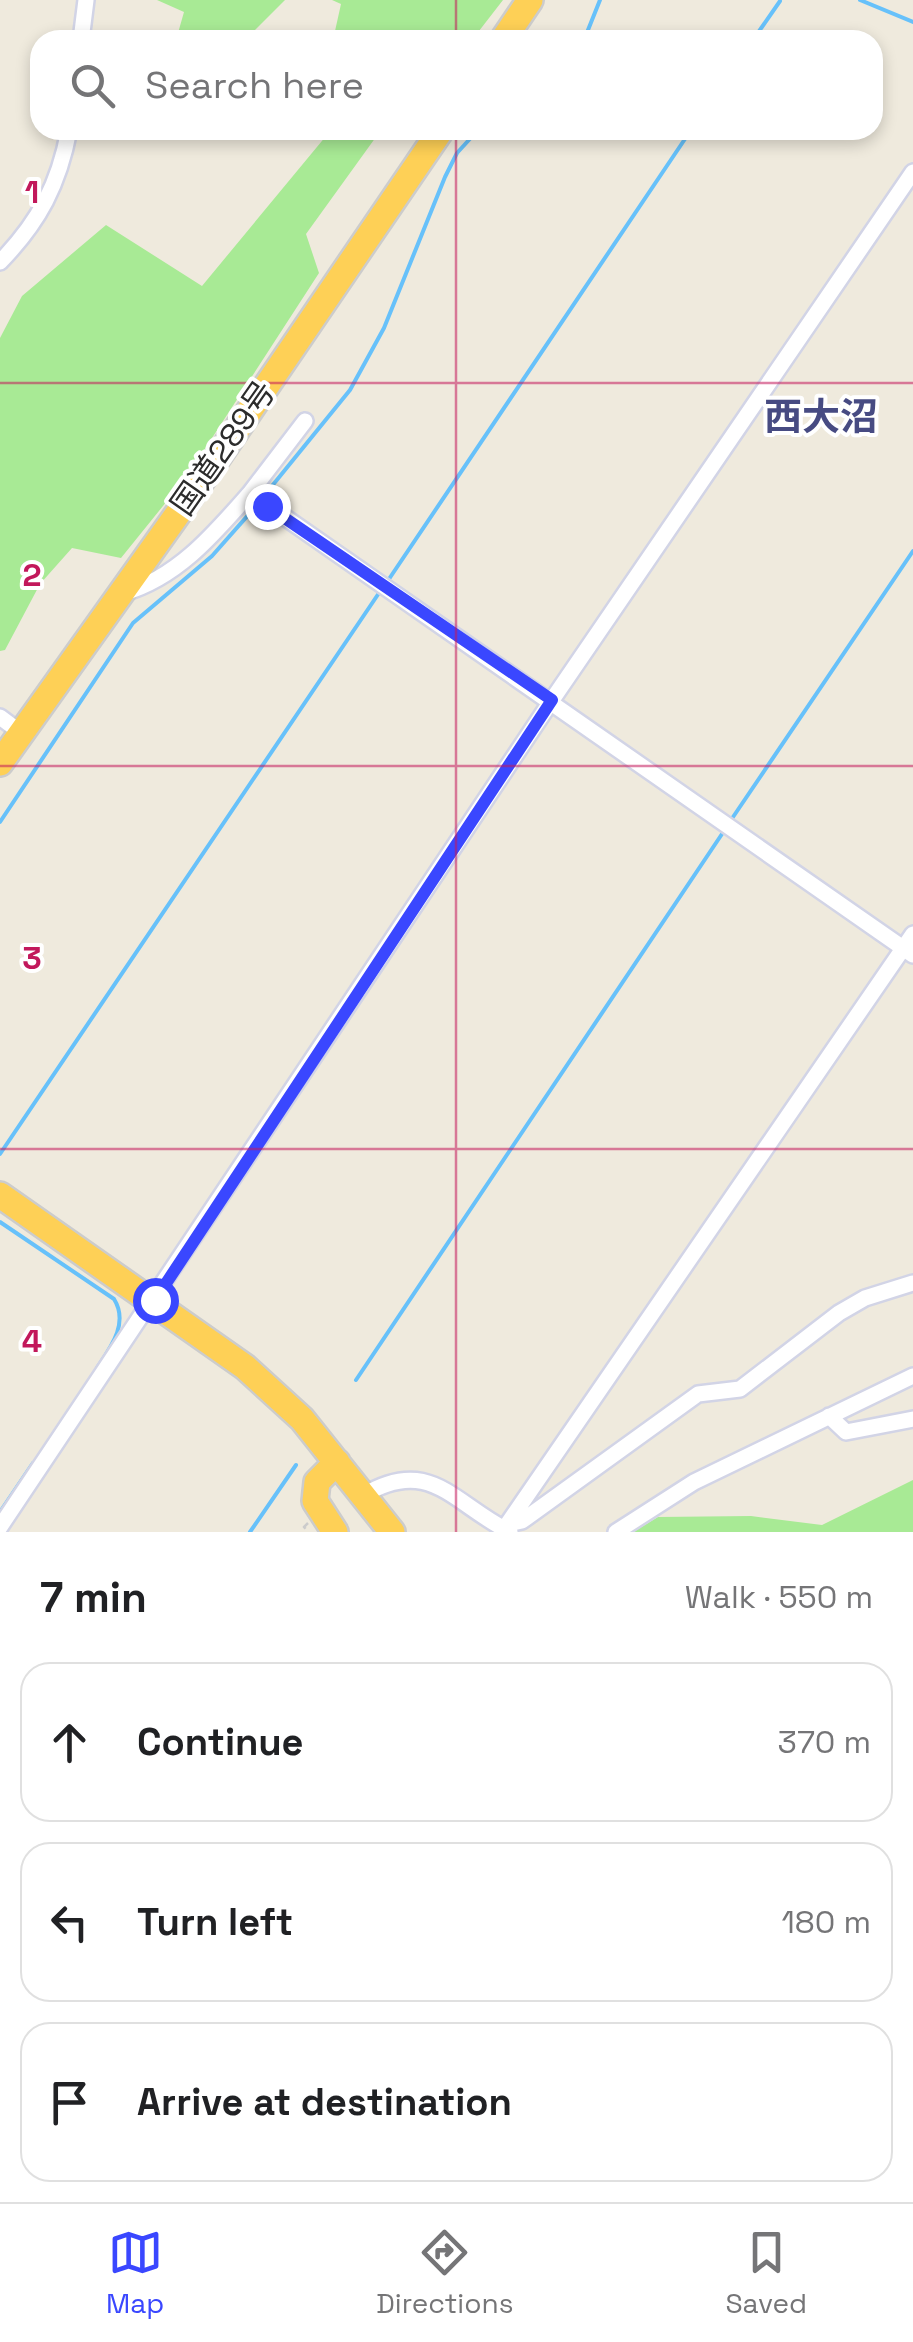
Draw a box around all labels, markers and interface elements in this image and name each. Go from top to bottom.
search box [30,30,883,140]
icon: search [65,58,120,113]
text: Search here [145,61,364,109]
text: 1 [25,172,39,212]
street label: 国道289号 [162,373,284,523]
district label: 西大沼 [764,393,878,441]
route end [245,484,291,530]
text: 2 [22,555,42,595]
text: 3 [22,938,42,978]
route start [133,1278,179,1324]
text: 4 [22,1321,42,1361]
text: 7 min [40,1571,147,1624]
text: Walk · 550 m [685,1577,873,1617]
icon: ahead [42,1715,97,1770]
text: Continue [137,1718,303,1766]
text: 370 m [778,1722,871,1762]
icon: left [42,1895,97,1950]
text: Turn left [137,1898,293,1946]
text: 180 m [781,1902,871,1942]
icon: arrive [42,2075,97,2130]
text: Arrive at destination [137,2078,512,2126]
tab: Map [106,2225,164,2321]
tab: Directions [376,2225,513,2321]
tab: Saved [725,2225,807,2321]

